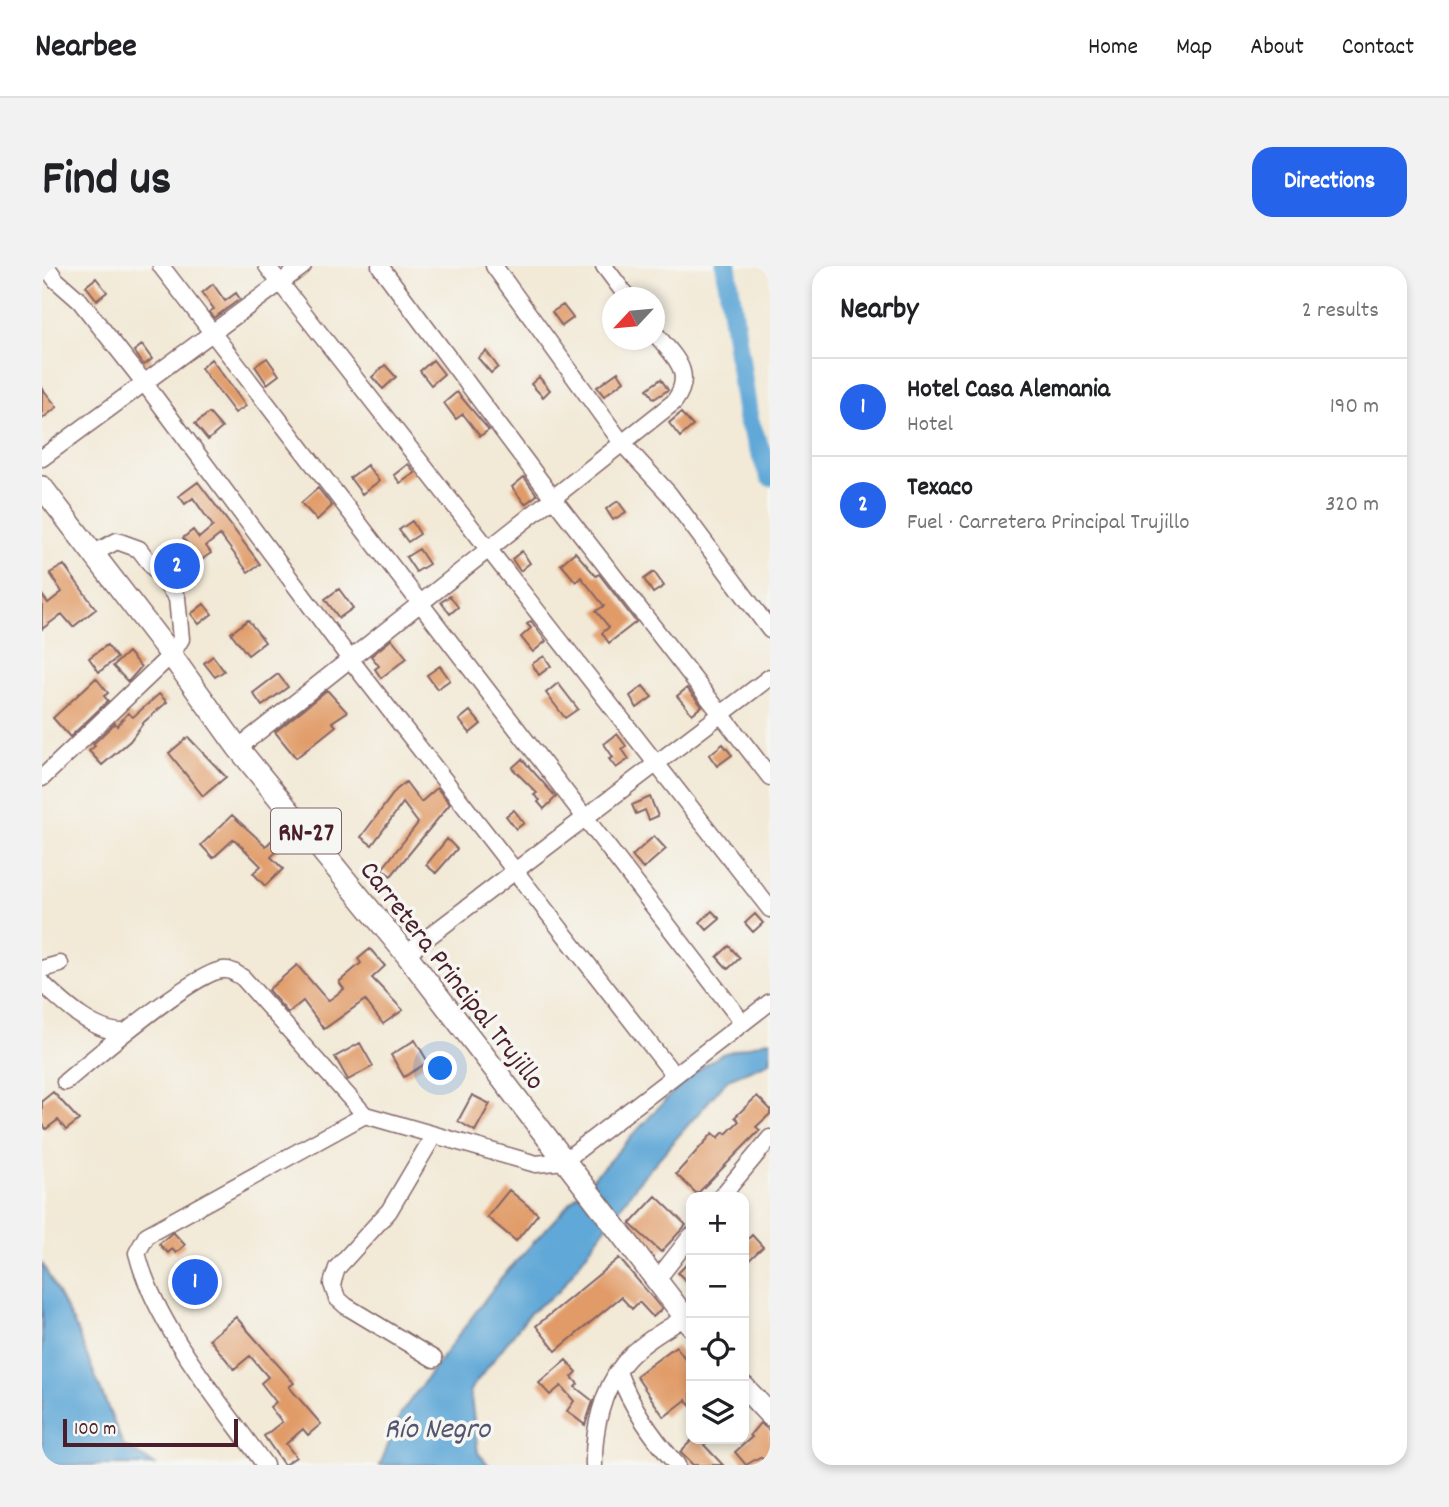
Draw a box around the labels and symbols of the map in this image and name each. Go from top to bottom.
north arrow [602,287,665,350]
pin: 2 [154,540,200,592]
road number: RN-27 [271,808,341,853]
street label: Carretera Principal Trujillo [348,854,552,1100]
your location [423,1051,457,1085]
pin: 1 [172,1256,218,1308]
water label: Río Negro [384,1410,492,1453]
scale bar [63,1416,238,1448]

